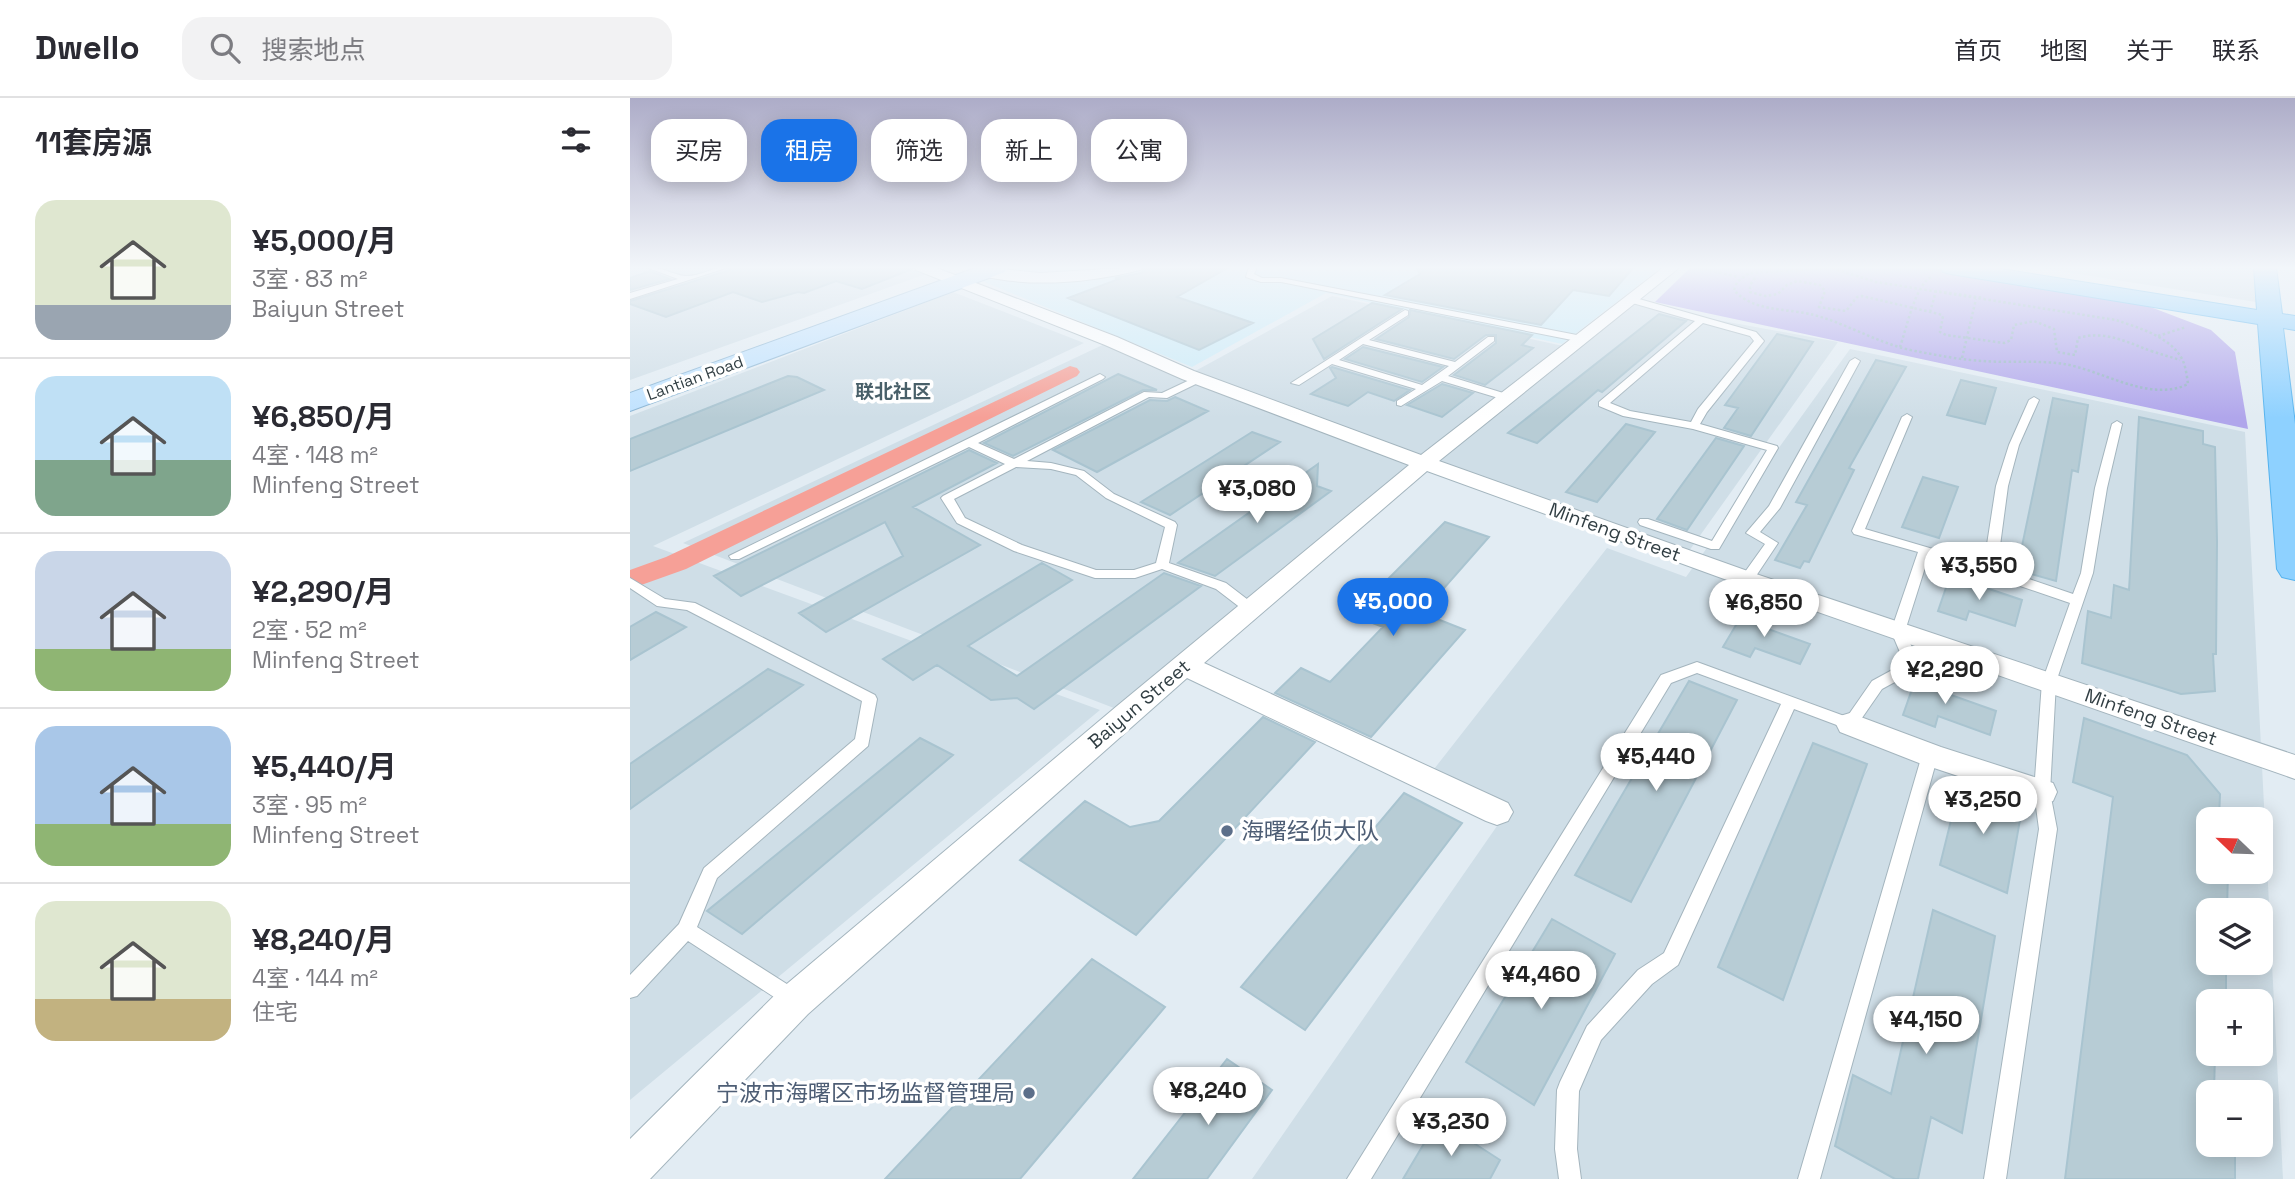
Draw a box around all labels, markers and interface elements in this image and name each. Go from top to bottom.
search box [182,17,672,80]
text: Dwello [35,27,140,69]
icon: search [206,29,244,67]
text: 搜索地点 [262,33,366,67]
text: 首页 [1954,35,2002,66]
text: 地图 [2040,35,2088,66]
text: 关于 [2126,35,2174,66]
text: 联系 [2212,35,2260,66]
chip: 买房 [651,119,747,182]
chip: 租房 [761,119,857,182]
chip: 筛选 [871,119,967,182]
chip: 新上 [981,119,1077,182]
chip: 公寓 [1091,119,1187,182]
icon: filters [557,121,595,159]
text: 11套房源 [35,123,152,162]
text: ¥5,000/月 [252,221,397,260]
icon: home [91,228,175,312]
text: 3室 · 83 m² [252,264,367,294]
text: Baiyun Street [252,294,405,324]
street label: Lantian Road [644,351,746,405]
district label: 联北社区 [855,379,931,404]
text: ¥6,850/月 [252,397,395,436]
icon: home [91,404,175,488]
text: 4室 · 148 m² [252,440,378,470]
pin: ¥3,080 [1200,466,1314,525]
text: Minfeng Street [252,470,420,500]
text: ¥3,080 [1218,473,1296,503]
street label: Minfeng Street [1546,497,1684,567]
pin: ¥3,550 [1922,542,2036,602]
text: ¥3,550 [1940,550,2018,580]
text: ¥2,290/月 [252,572,395,611]
pin: ¥5,000 [1336,578,1450,638]
icon: home [91,579,175,663]
pin: ¥6,850 [1707,580,1821,639]
text: ¥5,000 [1353,586,1433,616]
text: ¥6,850 [1725,587,1803,617]
text: 2室 · 52 m² [252,615,367,645]
text: Minfeng Street [252,645,420,675]
pin: ¥2,290 [1888,646,2002,706]
street label: Baiyun Street [1083,654,1195,754]
text: ¥2,290 [1906,654,1984,684]
street label: Minfeng Street [2081,683,2221,751]
pin: ¥5,440 [1599,734,1713,793]
text: ¥5,440 [1617,741,1695,771]
text: ¥5,440/月 [252,747,397,786]
icon: home [91,754,175,838]
pin: ¥3,250 [1926,776,2040,836]
text: ¥3,250 [1944,784,2022,814]
text: 3室 · 95 m² [252,790,367,820]
north arrow [2196,807,2273,884]
map controls [2196,807,2273,1157]
place label: 海曙经侦大队 [1241,816,1379,846]
text: Minfeng Street [252,820,420,850]
marker: 海曙经侦大队 [1219,823,1235,839]
button: layers [2196,898,2273,975]
text: ¥8,240/月 [252,920,395,959]
icon: home [91,929,175,1013]
pin: ¥4,460 [1484,951,1598,1011]
text: ¥4,460 [1501,959,1581,989]
text: 4室 · 144 m² [252,963,378,993]
button: + [2196,989,2273,1066]
pin: ¥4,150 [1869,996,1983,1056]
text: 住宅 [252,997,298,1027]
text: ¥4,150 [1889,1004,1963,1034]
pin: ¥8,240 [1151,1068,1265,1127]
text: ¥8,240 [1169,1075,1247,1105]
place label: 宁波市海曙区市场监督管理局 [716,1078,1015,1108]
button: − [2196,1080,2273,1157]
marker: 宁波市海曙区市场监督管理局 [1021,1085,1037,1101]
pin: ¥3,230 [1394,1098,1508,1158]
text: ¥3,230 [1412,1106,1490,1136]

